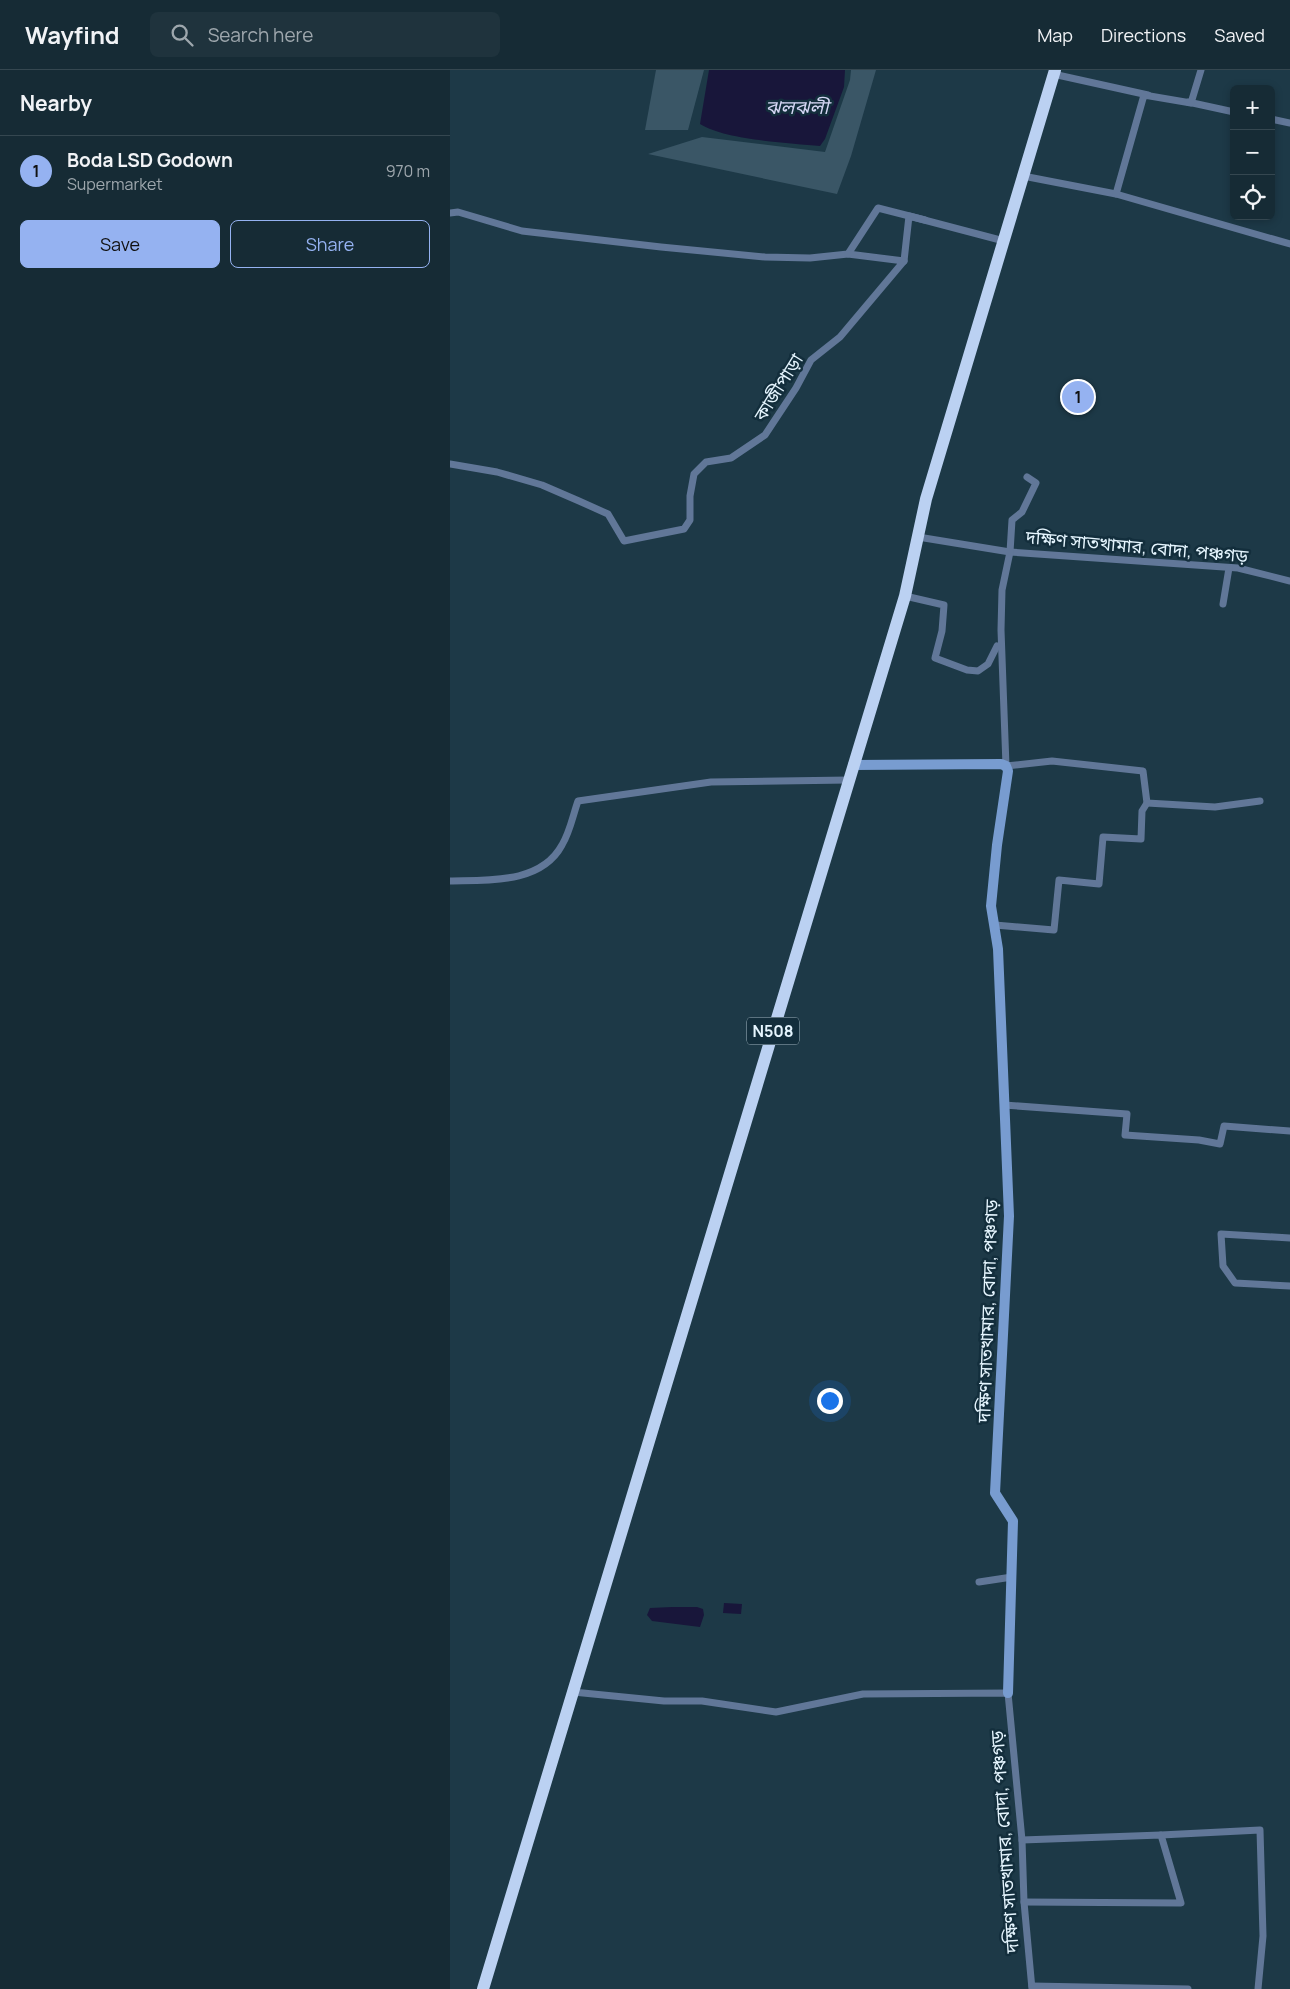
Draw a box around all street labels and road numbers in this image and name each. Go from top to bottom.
street label: কাজীপাড়া [747,349,808,426]
street label: দক্ষিণ সাতখামার, বোদা, পঞ্চগড় [1024,524,1249,568]
road number: N508 [747,1018,799,1044]
street label: দক্ষিণ সাতখামার, বোদা, পঞ্চগড় [971,1199,1003,1424]
street label: দক্ষিণ সাতখামার, বোদা, পঞ্চগড় [984,1730,1024,1955]

